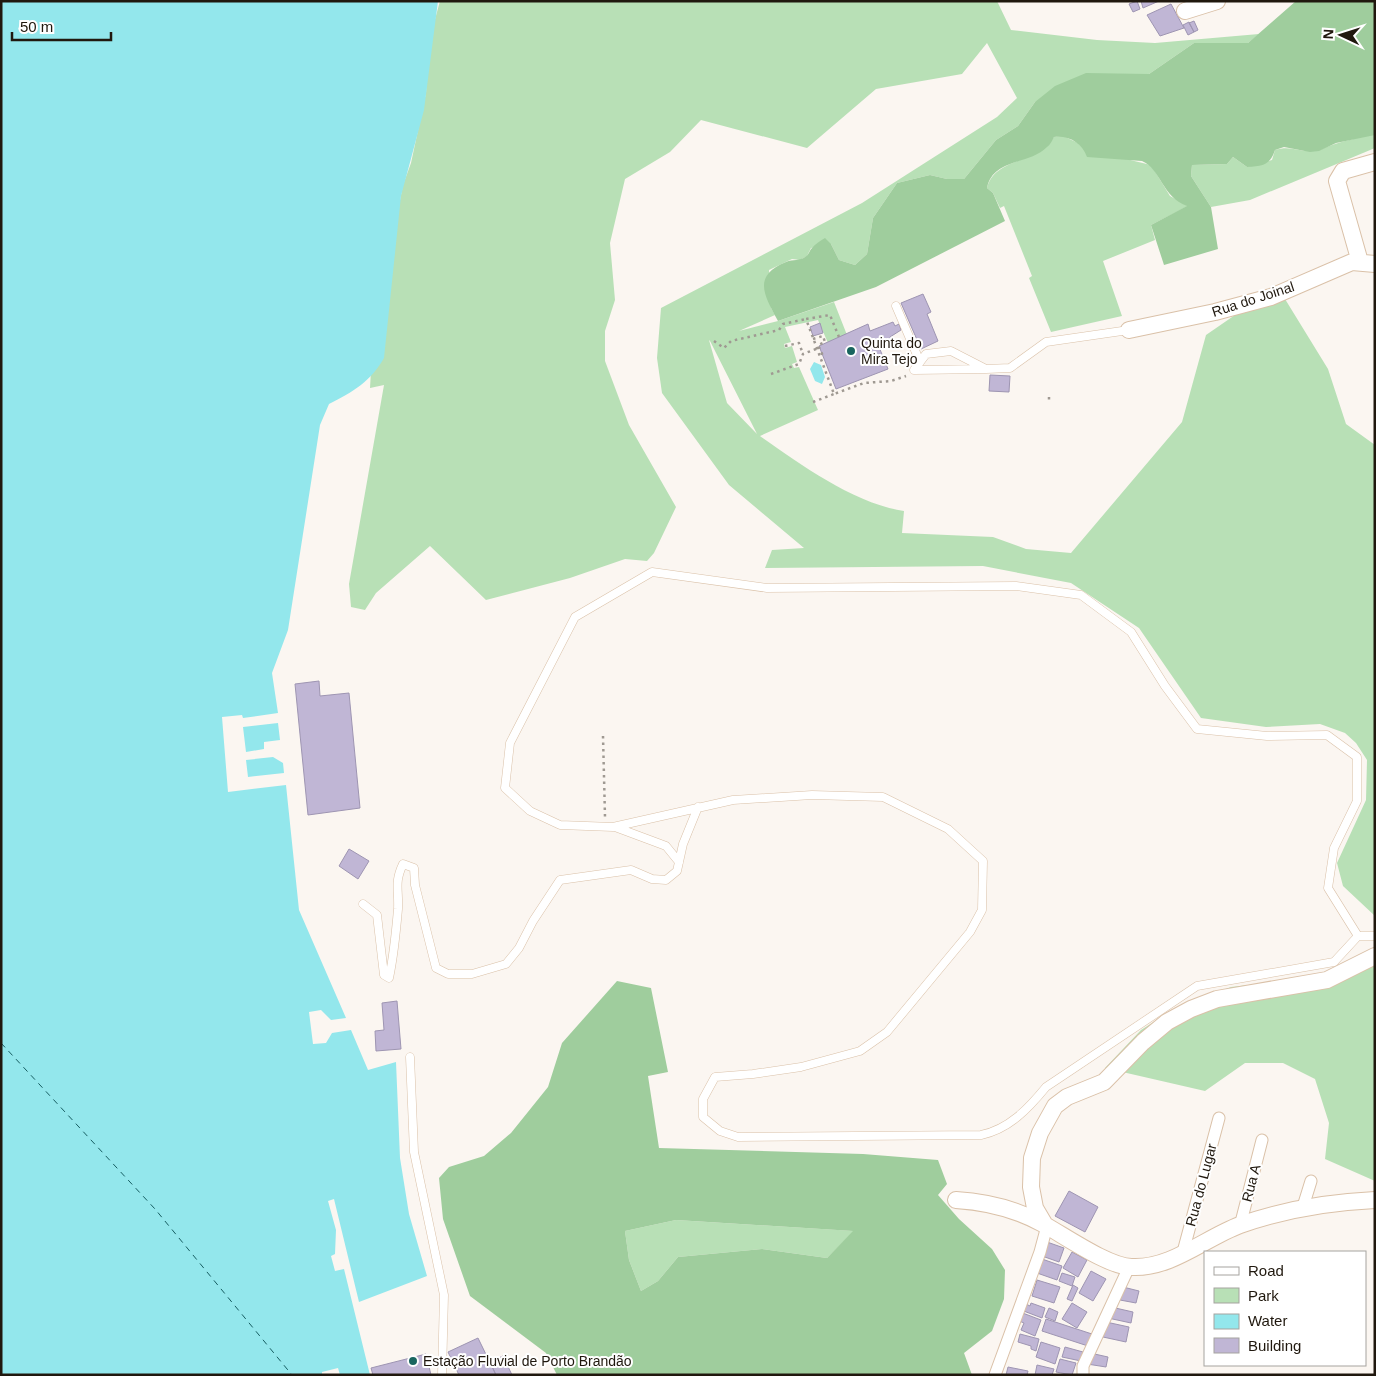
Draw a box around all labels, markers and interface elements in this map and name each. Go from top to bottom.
scale bar [12,10,111,42]
north arrow [1316,10,1366,60]
text: 50 m [20,18,53,35]
text: N [1320,28,1336,40]
street label: Rua do Joinal [1210,278,1296,320]
place label: Quinta do Mira Tejo [861,335,922,367]
marker: Quinta do Mira Tejo [845,345,857,357]
street label: Rua do Lugar [1182,1142,1220,1228]
street label: Rua A [1238,1162,1264,1203]
legend [1204,1251,1366,1366]
text: Road [1248,1262,1284,1279]
text: Park [1248,1287,1279,1304]
text: Water [1248,1312,1287,1329]
text: Building [1248,1337,1301,1354]
place label: Estação Fluvial de Porto Brandão [423,1353,632,1369]
marker: Estação Fluvial de Porto Brandão [407,1355,419,1367]

